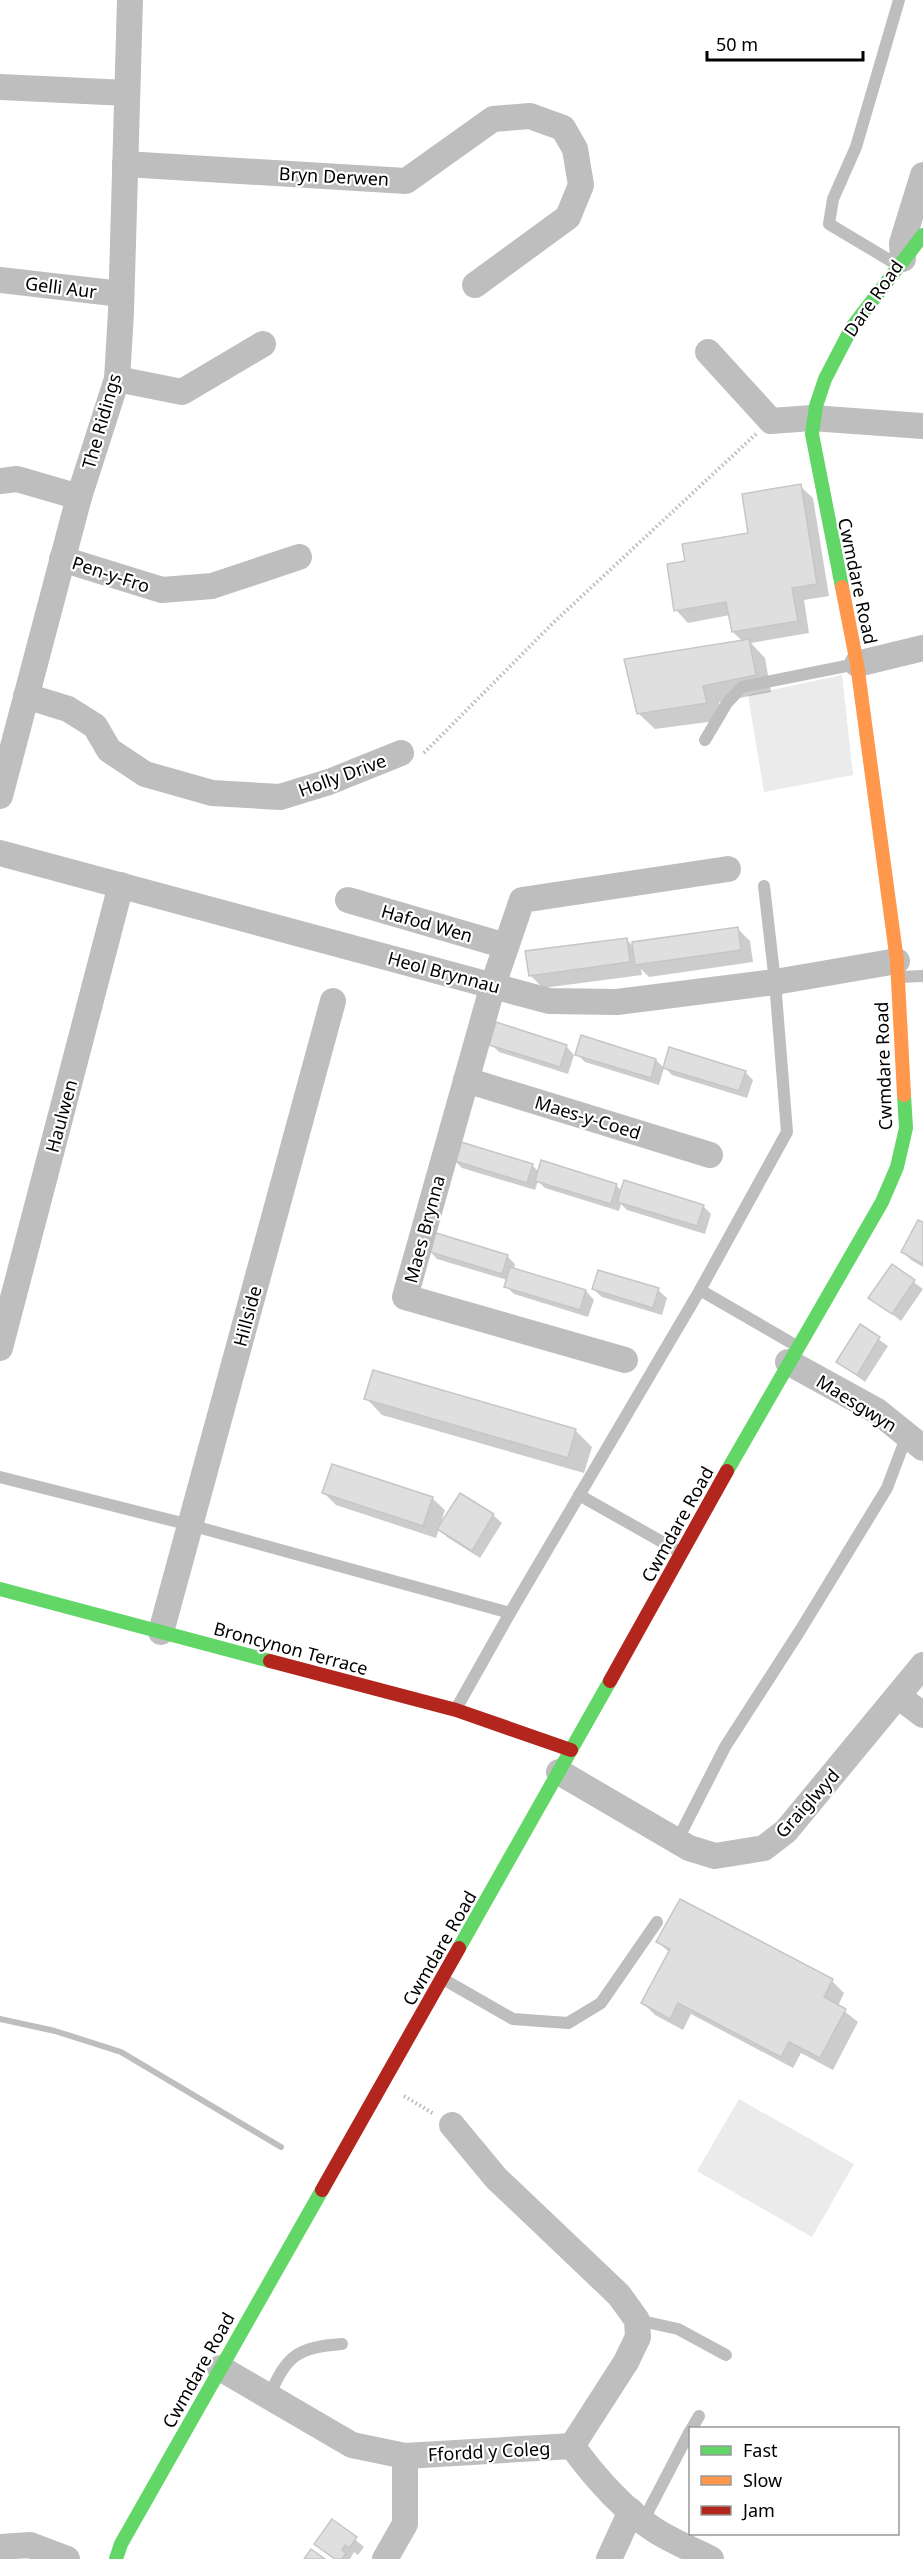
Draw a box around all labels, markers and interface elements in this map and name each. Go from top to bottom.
scale bar [707,24,863,62]
text: 50 m [716,32,758,56]
street label: Bryn Derwen [278,161,390,191]
street label: Dare Road [838,255,908,341]
street label: Gelli Aur [24,271,99,303]
street label: The Ridings [76,370,126,472]
street label: Cwmdare Road [833,516,883,646]
street label: Pen-y-Fro [69,550,153,598]
street label: Holly Drive [295,748,389,802]
street label: Hafod Wen [379,899,475,947]
street label: Heol Brynnau [385,945,503,999]
street label: Cwmdare Road [869,1001,897,1131]
street label: Haulwen [40,1077,82,1155]
street label: Maes-y-Coed [532,1090,644,1144]
street label: Maes Brynna [398,1173,450,1285]
street label: Hillside [227,1283,267,1349]
street label: Maesgwyn [812,1369,902,1437]
street label: Cwmdare Road [635,1462,719,1586]
street label: Broncynon Terrace [211,1616,371,1680]
street label: Graiglwyd [770,1763,844,1843]
street label: Cwmdare Road [396,1886,482,2010]
street label: Cwmdare Road [156,2308,240,2432]
legend [689,2427,899,2535]
street label: Ffordd y Coleg [427,2436,551,2466]
text: Fast [743,2438,778,2462]
text: Slow [743,2468,782,2492]
text: Jam [741,2498,775,2522]

